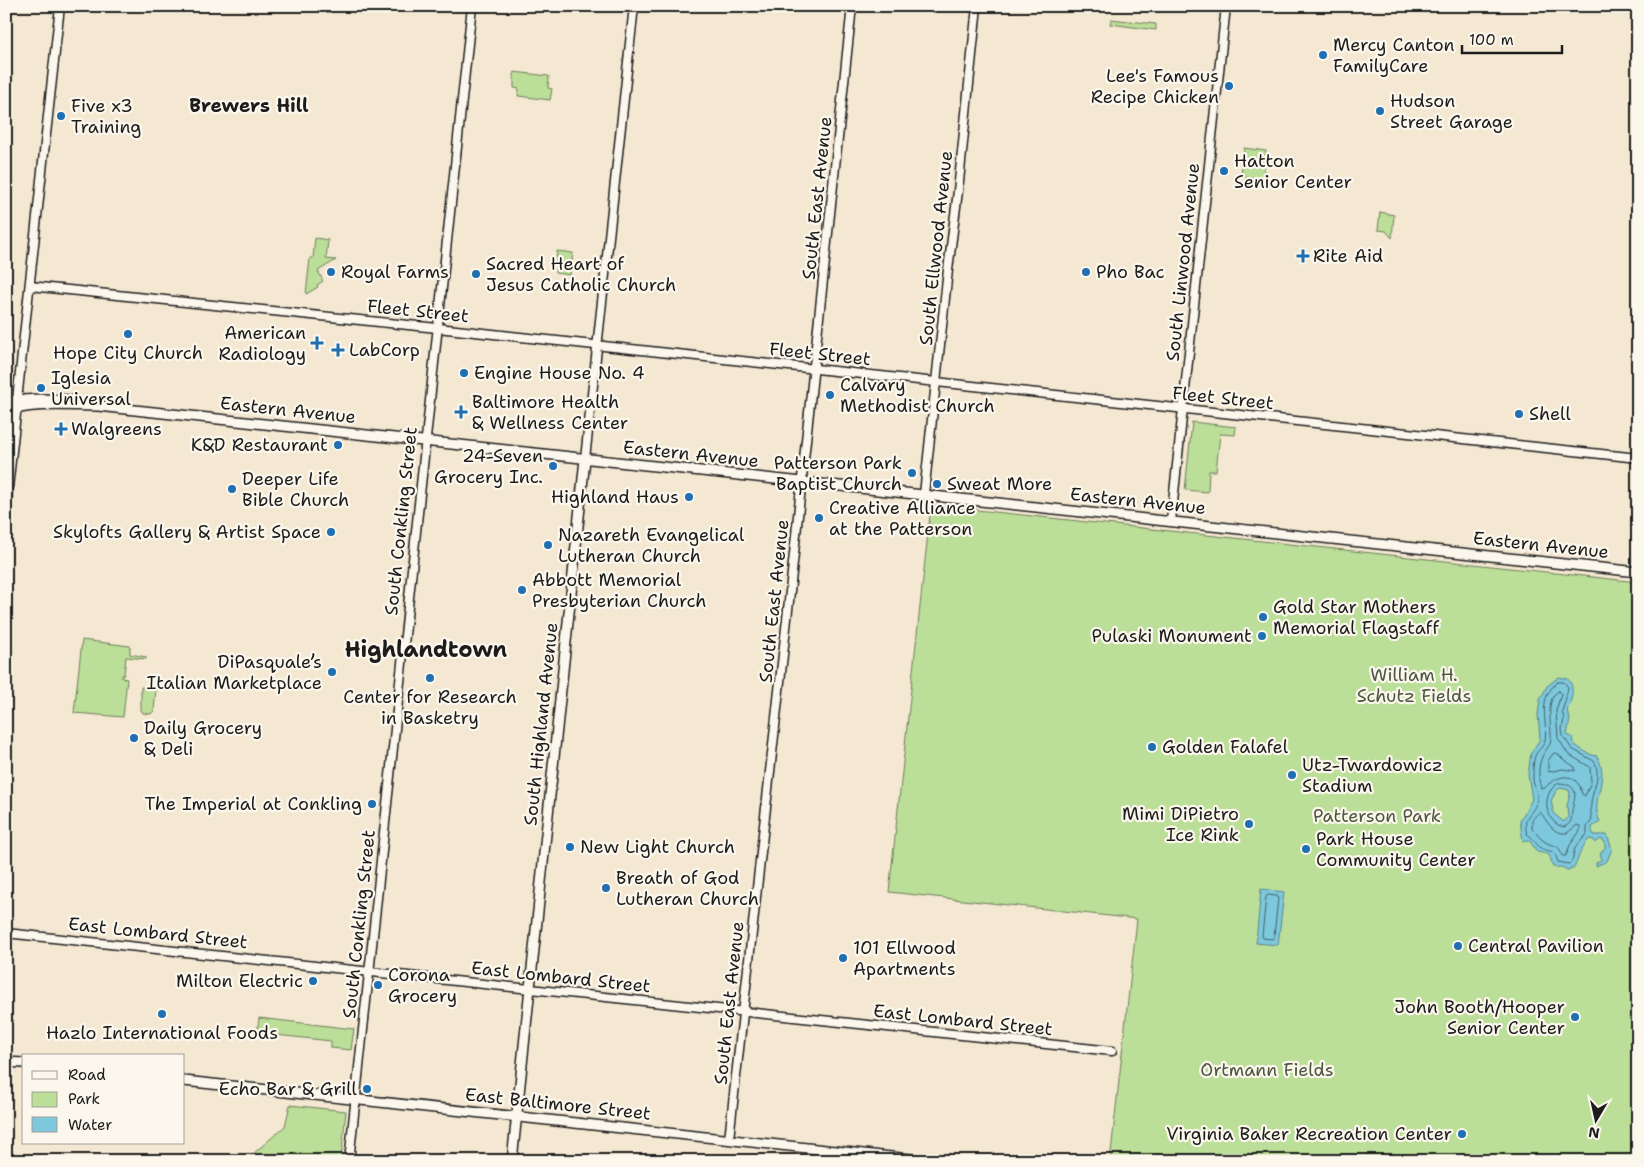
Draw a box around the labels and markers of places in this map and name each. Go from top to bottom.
place label: Mercy Canton FamilyCare [1333,33,1455,78]
marker: Mercy Canton FamilyCare [1317,49,1329,61]
place label: Lee's Famous Recipe Chicken [1091,64,1219,109]
marker: Lee's Famous Recipe Chicken [1223,80,1235,92]
place label: Hudson Street Garage [1390,89,1513,134]
place label: Five x3 Training [71,94,141,139]
marker: Hudson Street Garage [1374,105,1386,117]
marker: Five x3 Training [55,110,67,122]
place label: Hatton Senior Center [1234,149,1352,194]
marker: Hatton Senior Center [1218,165,1230,177]
place label: Rite Aid [1313,244,1383,268]
marker: Rite Aid [1297,250,1309,262]
place label: Sacred Heart of Jesus Catholic Church [486,252,676,297]
place label: Royal Farms [341,260,449,284]
place label: Pho Bac [1096,260,1165,284]
marker: Royal Farms [325,266,337,278]
marker: Pho Bac [1080,266,1092,278]
marker: Sacred Heart of Jesus Catholic Church [470,268,482,280]
place label: American Radiology [219,321,306,366]
marker: Hope City Church [122,328,134,340]
marker: American Radiology [310,336,324,350]
place label: LabCorp [349,338,420,362]
place label: Hope City Church [53,341,203,365]
marker: LabCorp [331,343,345,357]
place label: Engine House No. 4 [474,361,645,385]
place label: Iglesia Universal [51,366,131,411]
marker: Engine House No. 4 [458,367,470,379]
place label: Calvary Methodist Church [840,373,995,418]
marker: Iglesia Universal [35,382,47,394]
marker: Calvary Methodist Church [824,389,836,401]
place label: Baltimore Health & Wellness Center [472,390,628,435]
place label: Shell [1529,402,1571,426]
marker: Baltimore Health & Wellness Center [454,405,468,419]
marker: Shell [1513,408,1525,420]
place label: Walgreens [71,417,162,441]
marker: Walgreens [55,423,67,435]
place label: K&D Restaurant [191,433,328,457]
marker: K&D Restaurant [332,439,344,451]
place label: 24-Seven Grocery Inc. [434,444,543,489]
place label: Patterson Park Baptist Church [774,451,902,496]
marker: 24-Seven Grocery Inc. [547,460,559,472]
place label: Deeper Life Bible Church [242,467,349,512]
marker: Patterson Park Baptist Church [906,467,918,479]
place label: Sweat More [947,472,1052,496]
marker: Sweat More [931,478,943,490]
marker: Deeper Life Bible Church [226,483,238,495]
place label: Highland Haus [551,485,679,509]
marker: Highland Haus [683,491,695,503]
place label: Creative Alliance at the Patterson [829,496,976,541]
marker: Creative Alliance at the Patterson [813,512,825,524]
place label: Skylofts Gallery & Artist Space [53,520,321,544]
place label: Nazareth Evangelical Lutheran Church [558,523,745,568]
marker: Skylofts Gallery & Artist Space [325,526,337,538]
marker: Nazareth Evangelical Lutheran Church [542,539,554,551]
place label: Abbott Memorial Presbyterian Church [532,568,707,613]
marker: Abbott Memorial Presbyterian Church [516,584,528,596]
place label: Gold Star Mothers Memorial Flagstaff [1273,595,1440,640]
marker: Gold Star Mothers Memorial Flagstaff [1257,611,1269,623]
place label: Pulaski Monument [1092,624,1252,648]
marker: Pulaski Monument [1256,630,1268,642]
place label: DiPasquale’s Italian Marketplace [147,650,322,695]
marker: DiPasquale’s Italian Marketplace [326,666,338,678]
marker: Center for Research in Basketry [424,672,436,684]
place label: Center for Research in Basketry [343,685,517,730]
place label: Daily Grocery & Deli [144,716,262,761]
marker: Daily Grocery & Deli [128,732,140,744]
place label: Golden Falafel [1162,735,1289,759]
marker: Golden Falafel [1146,741,1158,753]
place label: Utz-Twardowicz Stadium [1302,753,1443,798]
marker: Utz-Twardowicz Stadium [1286,769,1298,781]
place label: The Imperial at Conkling [144,792,362,816]
marker: The Imperial at Conkling [366,798,378,810]
place label: Mimi DiPietro Ice Rink [1122,802,1239,847]
marker: Mimi DiPietro Ice Rink [1243,818,1255,830]
place label: Park House Community Center [1316,827,1476,872]
place label: New Light Church [580,835,735,859]
marker: New Light Church [564,841,576,853]
marker: Park House Community Center [1300,843,1312,855]
place label: Breath of God Lutheran Church [616,866,759,911]
marker: Breath of God Lutheran Church [600,882,612,894]
place label: Central Pavilion [1468,934,1604,958]
place label: 101 Ellwood Apartments [853,936,956,981]
marker: Central Pavilion [1452,940,1464,952]
marker: 101 Ellwood Apartments [837,952,849,964]
place label: Corona Grocery [388,963,457,1008]
place label: Milton Electric [176,969,303,993]
marker: Milton Electric [307,975,319,987]
marker: Corona Grocery [372,979,384,991]
place label: John Booth/Hooper Senior Center [1394,995,1565,1040]
marker: Hazlo International Foods [156,1008,168,1020]
marker: John Booth/Hooper Senior Center [1569,1011,1581,1023]
place label: Hazlo International Foods [46,1021,278,1045]
place label: Echo Bar & Grill [219,1077,358,1101]
marker: Echo Bar & Grill [361,1083,373,1095]
place label: Virginia Baker Recreation Center [1166,1122,1452,1146]
marker: Virginia Baker Recreation Center [1456,1128,1468,1140]

